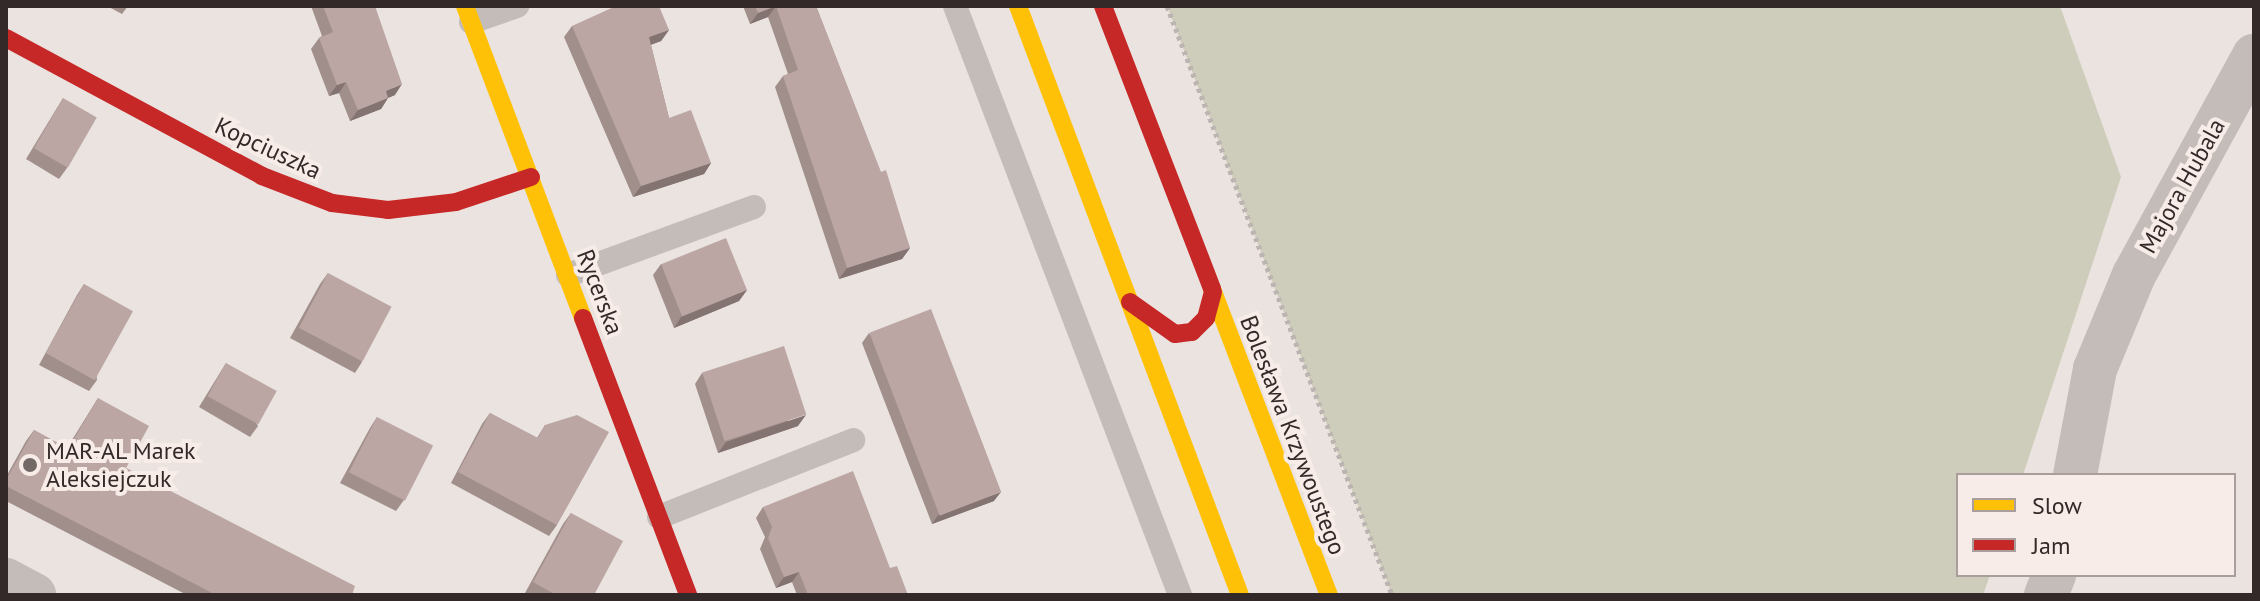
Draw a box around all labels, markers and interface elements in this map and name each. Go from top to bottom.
street label: Kopciuszka [210,111,326,185]
street label: Majora Hubala [2133,114,2231,258]
street label: Rycerska [571,246,629,338]
street label: Bolesława Krzywoustego [1234,311,1352,559]
place label: MAR-AL Marek Aleksiejczuk [46,437,197,493]
marker: MAR-AL Marek Aleksiejczuk [21,456,39,474]
legend [1956,473,2236,577]
text: Slow [2032,490,2082,521]
text: Jam [2032,530,2070,561]

